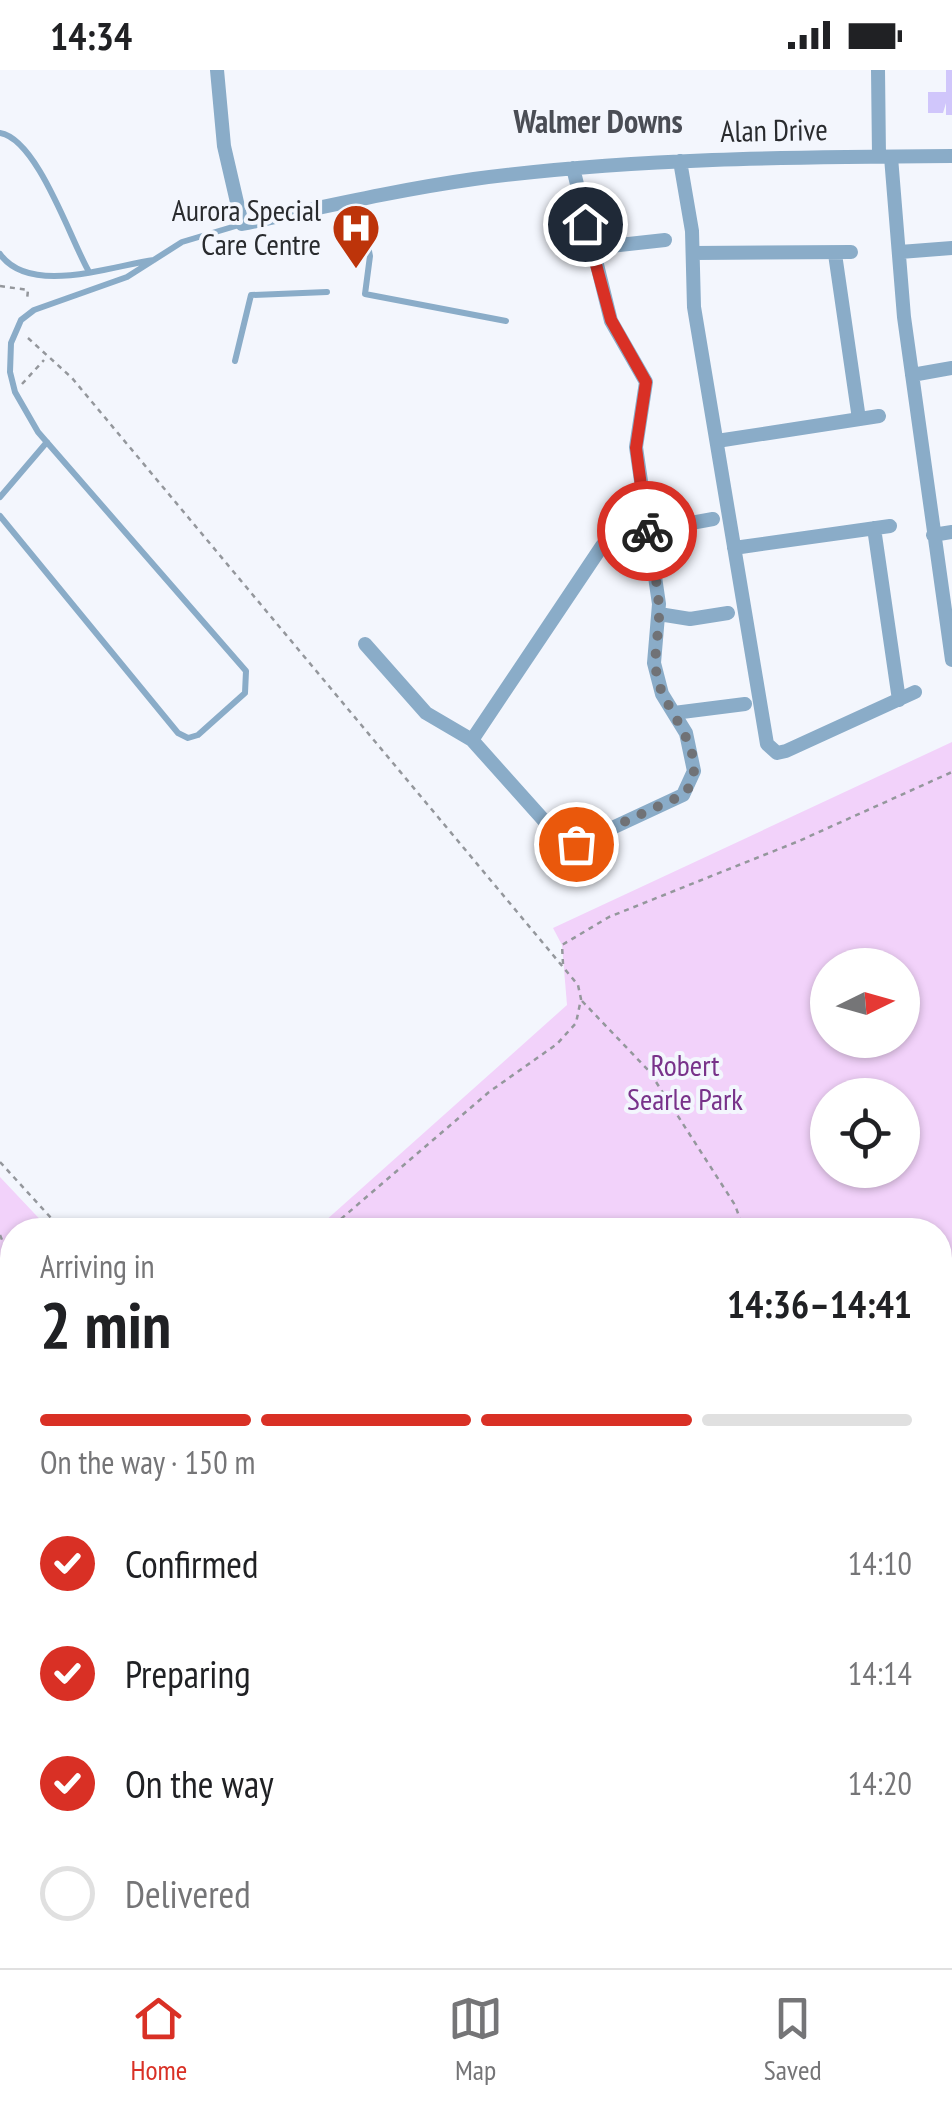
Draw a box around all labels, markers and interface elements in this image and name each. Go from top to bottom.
text: 14:34 [50,11,132,60]
district label: Walmer Downs [512,100,683,142]
street label: Alan Drive [720,109,828,150]
pin [543,182,628,267]
place label: Aurora Special Care Centre [172,190,321,263]
icon: home [558,197,613,252]
hospital icon: Aurora Special Care Centre [330,202,382,270]
courier [597,481,697,581]
icon: bike [620,504,675,559]
pin [534,802,619,887]
icon: bag [549,817,604,872]
north arrow [810,948,920,1058]
map controls [810,948,920,1188]
park label: Robert Searle Park [627,1045,743,1118]
button: locate [810,1078,920,1188]
text: Arriving in [40,1245,155,1287]
text: 14:36–14:41 [727,1279,912,1328]
text: 2 min [40,1282,171,1366]
text: On the way · 150 m [40,1441,255,1483]
icon: check [40,1536,95,1591]
text: Confirmed [125,1539,258,1588]
text: 14:10 [848,1542,912,1584]
icon: check [40,1646,95,1701]
text: Preparing [125,1649,251,1698]
text: 14:14 [848,1652,912,1694]
icon: check [40,1756,95,1811]
text: On the way [125,1759,273,1808]
text: 14:20 [848,1762,912,1804]
text: Delivered [125,1869,251,1918]
tab: Home [130,1991,187,2088]
tab: Map [448,1991,503,2088]
tab: Saved [764,1991,822,2088]

